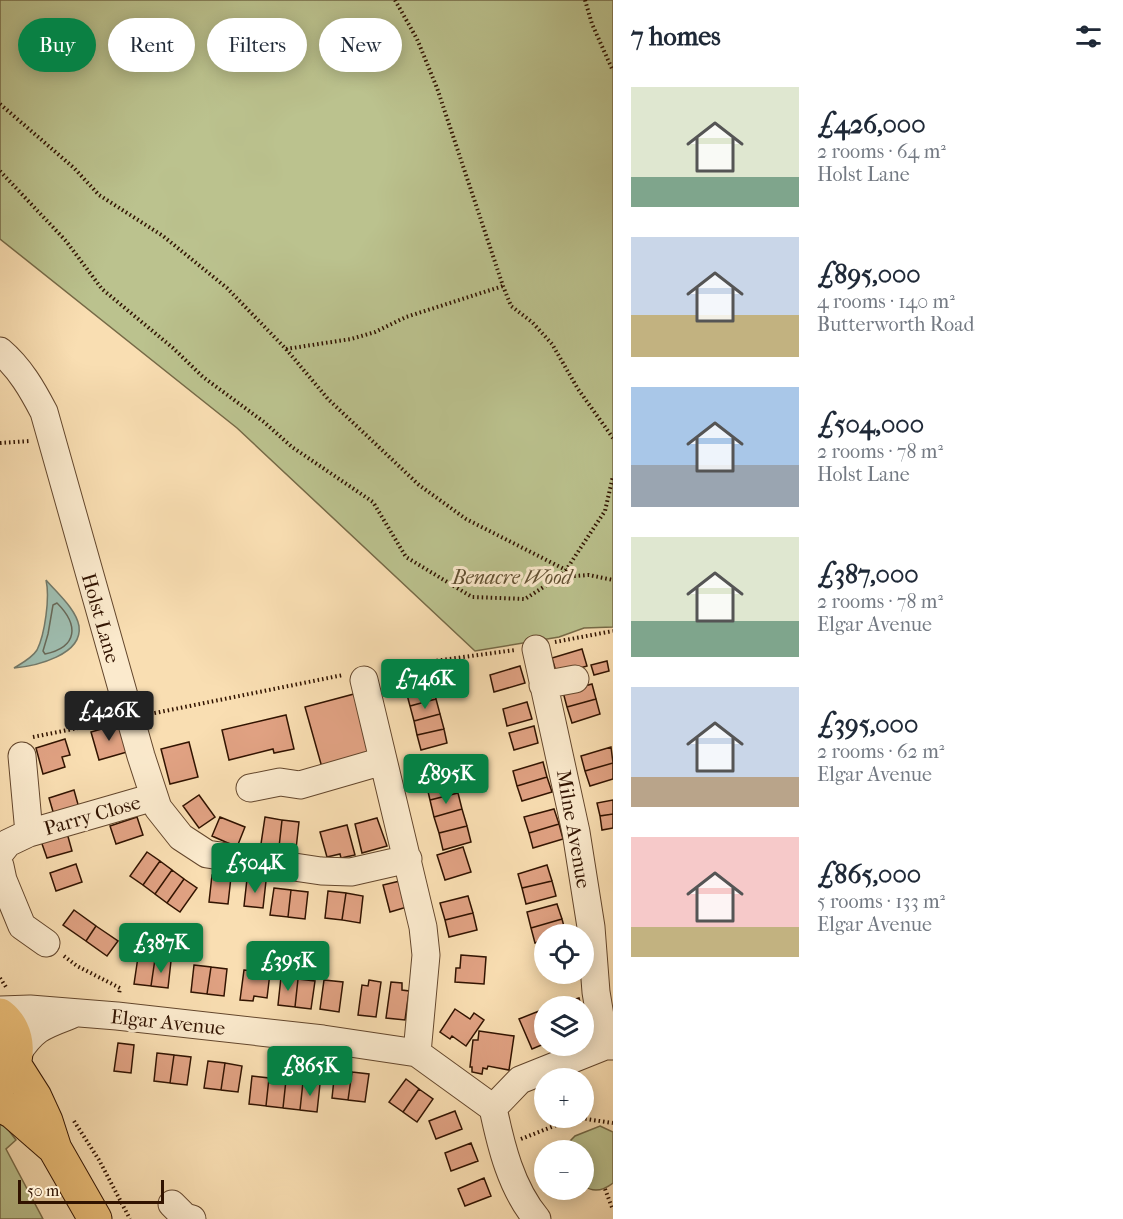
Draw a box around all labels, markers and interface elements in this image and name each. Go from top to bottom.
chip: Buy [18,18,96,72]
chip: Rent [108,18,195,72]
chip: Filters [207,18,307,72]
chip: New [319,18,402,72]
icon: filters [1072,20,1105,53]
text: 7 homes [631,21,721,52]
text: £426,000 [817,109,926,140]
icon: home [679,111,751,183]
text: 2 rooms · 64 m² [817,140,946,163]
text: Holst Lane [817,163,910,186]
text: £895,000 [817,259,921,290]
icon: home [679,261,751,333]
text: 4 rooms · 140 m² [817,290,955,313]
text: Butterworth Road [817,313,974,336]
text: £504,000 [817,409,924,440]
icon: home [679,411,751,483]
text: 2 rooms · 78 m² [817,440,943,463]
text: Holst Lane [817,463,910,486]
text: £387,000 [817,559,919,590]
icon: home [679,561,751,633]
park label: Benacre Wood [451,566,575,589]
street label: Holst Lane [77,570,124,666]
text: 2 rooms · 78 m² [817,590,943,613]
text: Elgar Avenue [817,613,932,636]
pin: £746K [383,659,467,710]
text: £746K [395,667,455,690]
pin: £426K [67,691,151,742]
text: £426K [79,699,139,722]
text: £395,000 [817,709,918,740]
icon: home [679,711,751,783]
text: 2 rooms · 62 m² [817,740,944,763]
pin: £895K [404,754,488,805]
text: £895K [417,762,475,785]
text: Elgar Avenue [817,763,932,786]
street label: Milne Avenue [552,768,595,890]
street label: Parry Close [41,791,143,840]
pin: £504K [213,843,297,894]
text: £504K [225,851,285,874]
text: £865,000 [817,859,921,890]
icon: home [679,861,751,933]
text: 5 rooms · 133 m² [817,890,945,913]
text: Elgar Avenue [817,913,932,936]
pin: £387K [119,923,203,974]
map controls [534,924,594,1200]
button: locate [534,924,594,984]
text: £387K [133,931,189,954]
pin: £395K [246,941,330,992]
text: £395K [260,949,316,972]
button: layers [534,996,594,1056]
street label: Elgar Avenue [110,1005,226,1040]
pin: £865K [268,1046,352,1097]
text: £865K [281,1054,339,1077]
button: + [534,1068,594,1128]
button: − [534,1140,594,1200]
scale bar [18,1177,164,1204]
text: 50 m [27,1181,59,1200]

